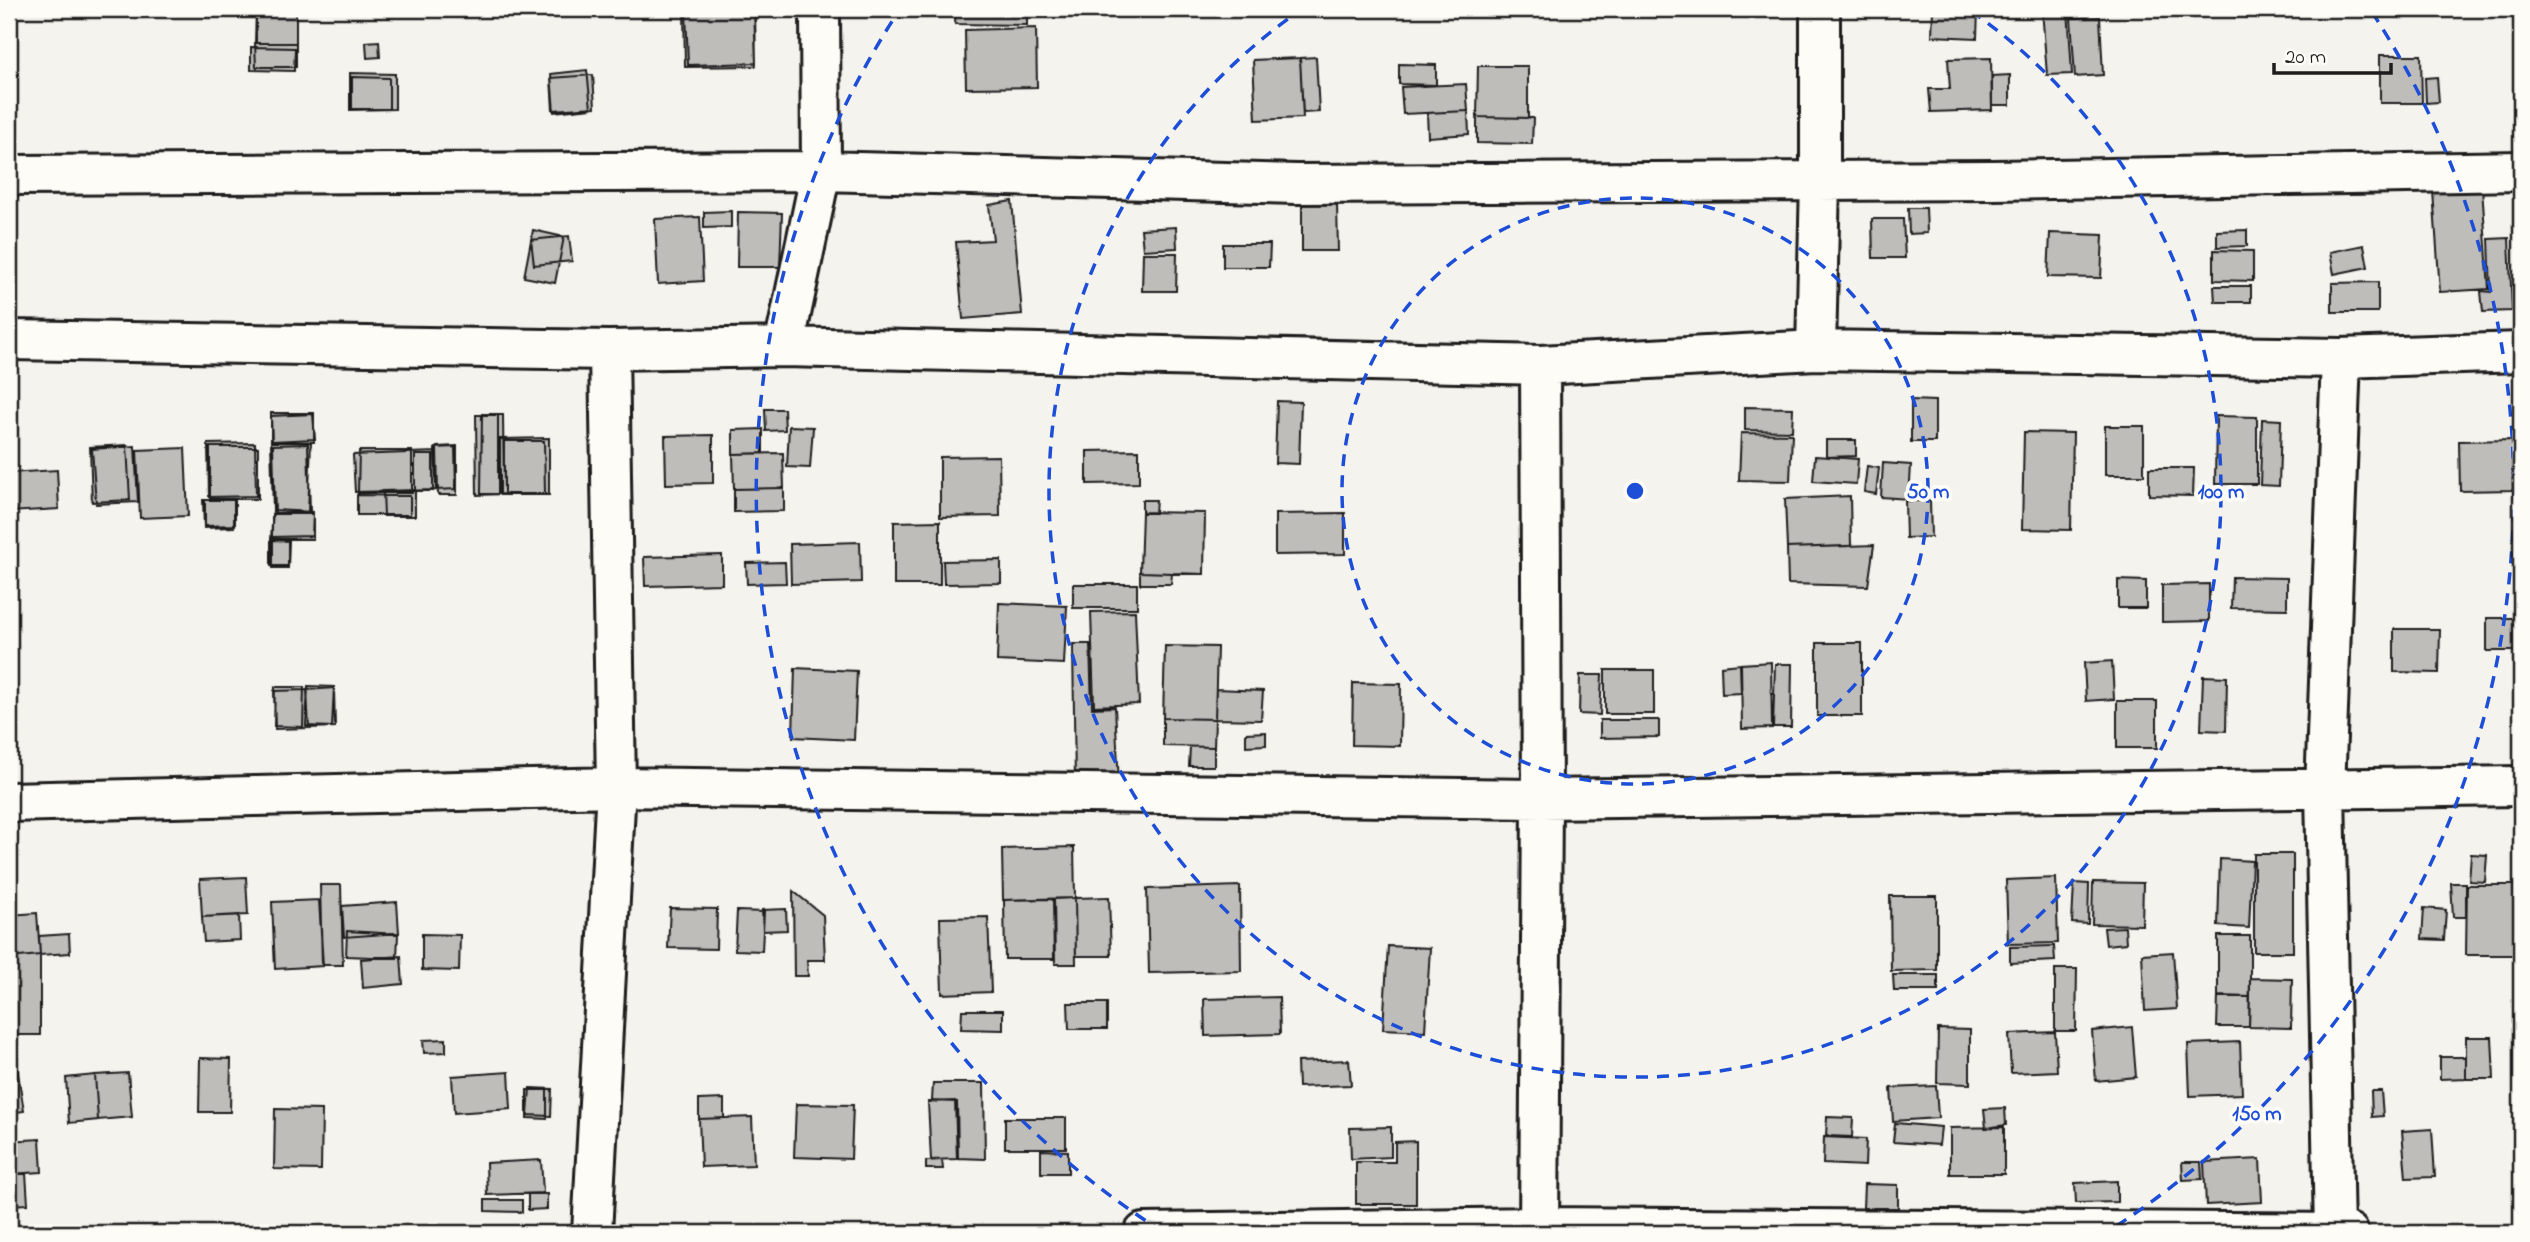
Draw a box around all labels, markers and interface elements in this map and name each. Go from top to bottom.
scale bar [2274,32,2392,76]
text: 20 m [2285,43,2326,73]
text: 50 m [1907,478,1949,508]
text: 100 m [2198,478,2244,508]
centre of rings [1623,479,1647,503]
text: 150 m [2232,1100,2282,1130]

